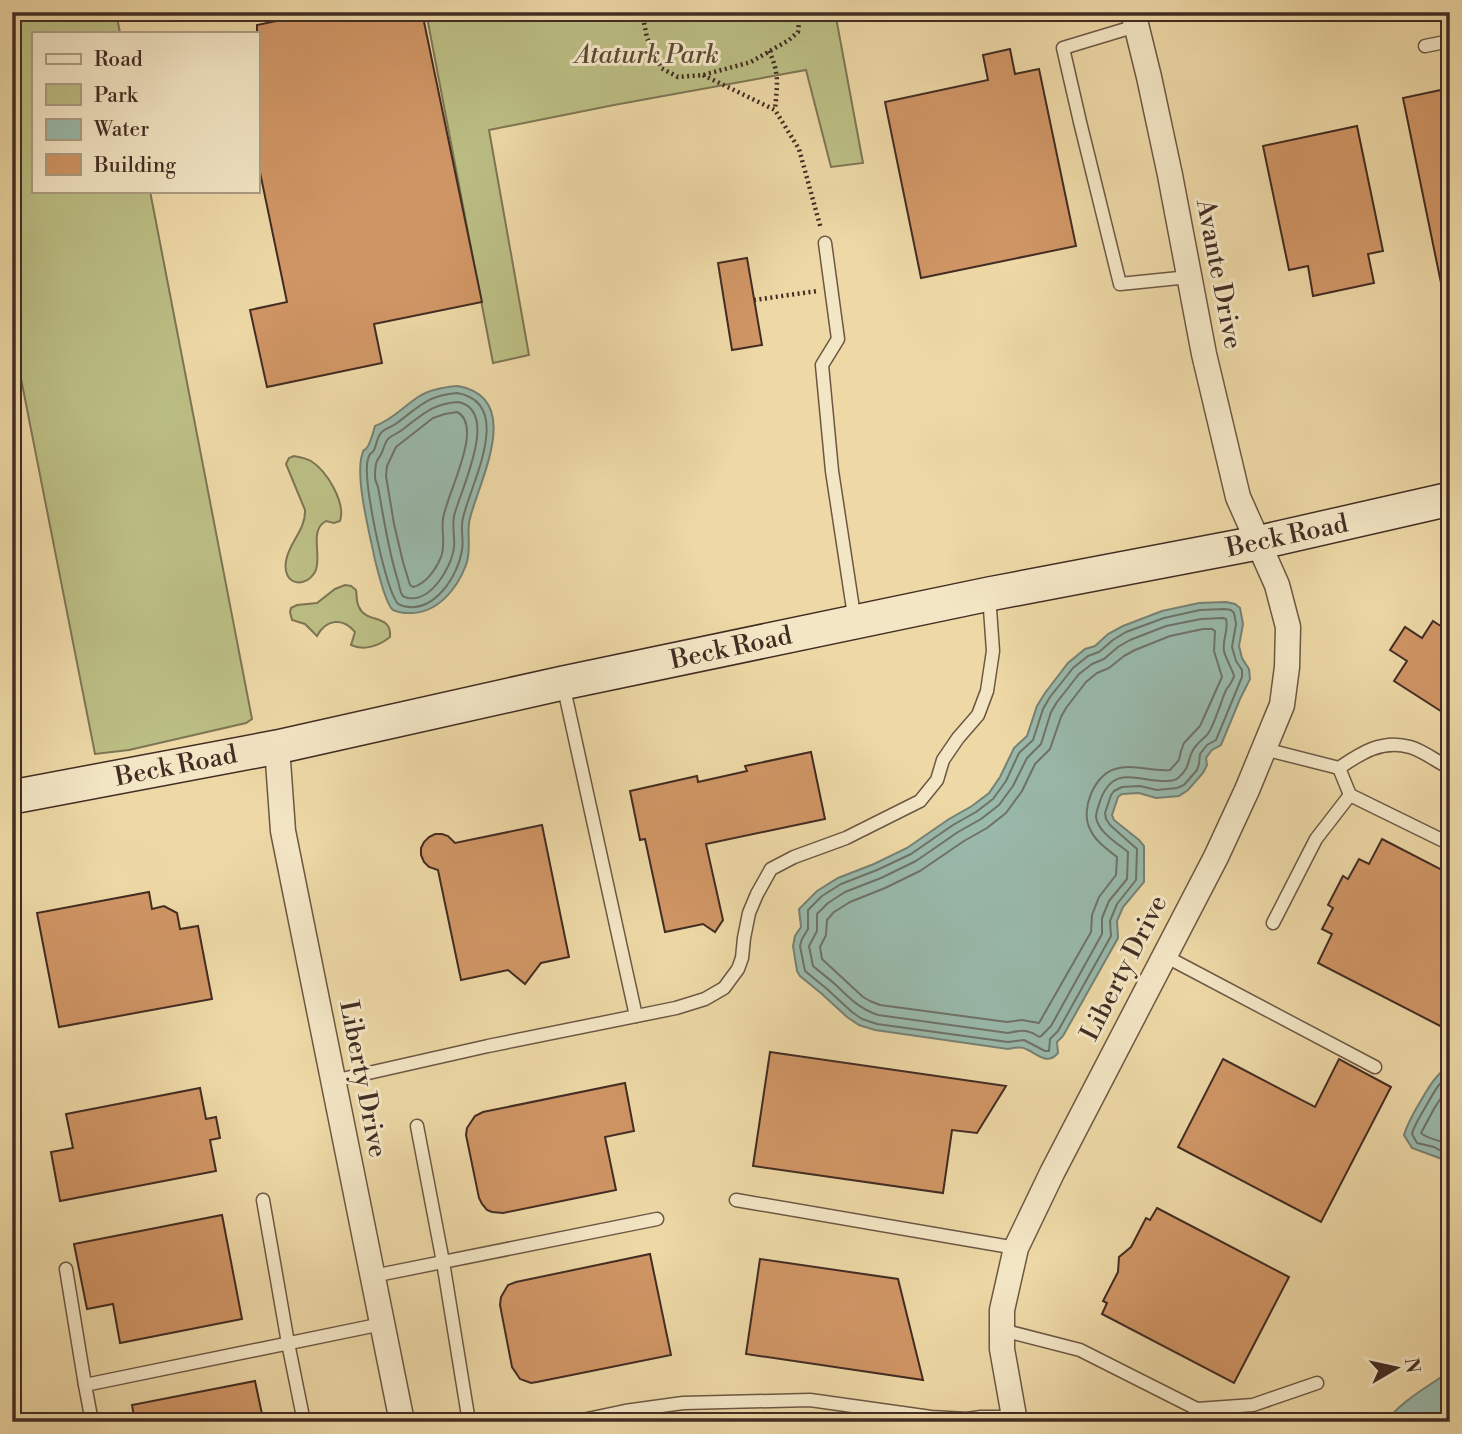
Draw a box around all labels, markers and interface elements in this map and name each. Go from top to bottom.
legend [32,32,259,192]
park label: Ataturk Park [572,39,719,71]
text: Road [94,47,143,73]
text: Park [94,83,139,109]
text: Water [93,117,149,143]
text: Building [93,153,176,179]
street label: Avante Drive [1189,195,1249,352]
street label: Beck Road [1222,507,1351,565]
street label: Beck Road [666,619,795,677]
street label: Beck Road [111,738,240,794]
street label: Liberty Drive [1074,890,1174,1046]
street label: Liberty Drive [332,998,394,1160]
north arrow [1360,1332,1430,1402]
text: N [1399,1356,1425,1375]

